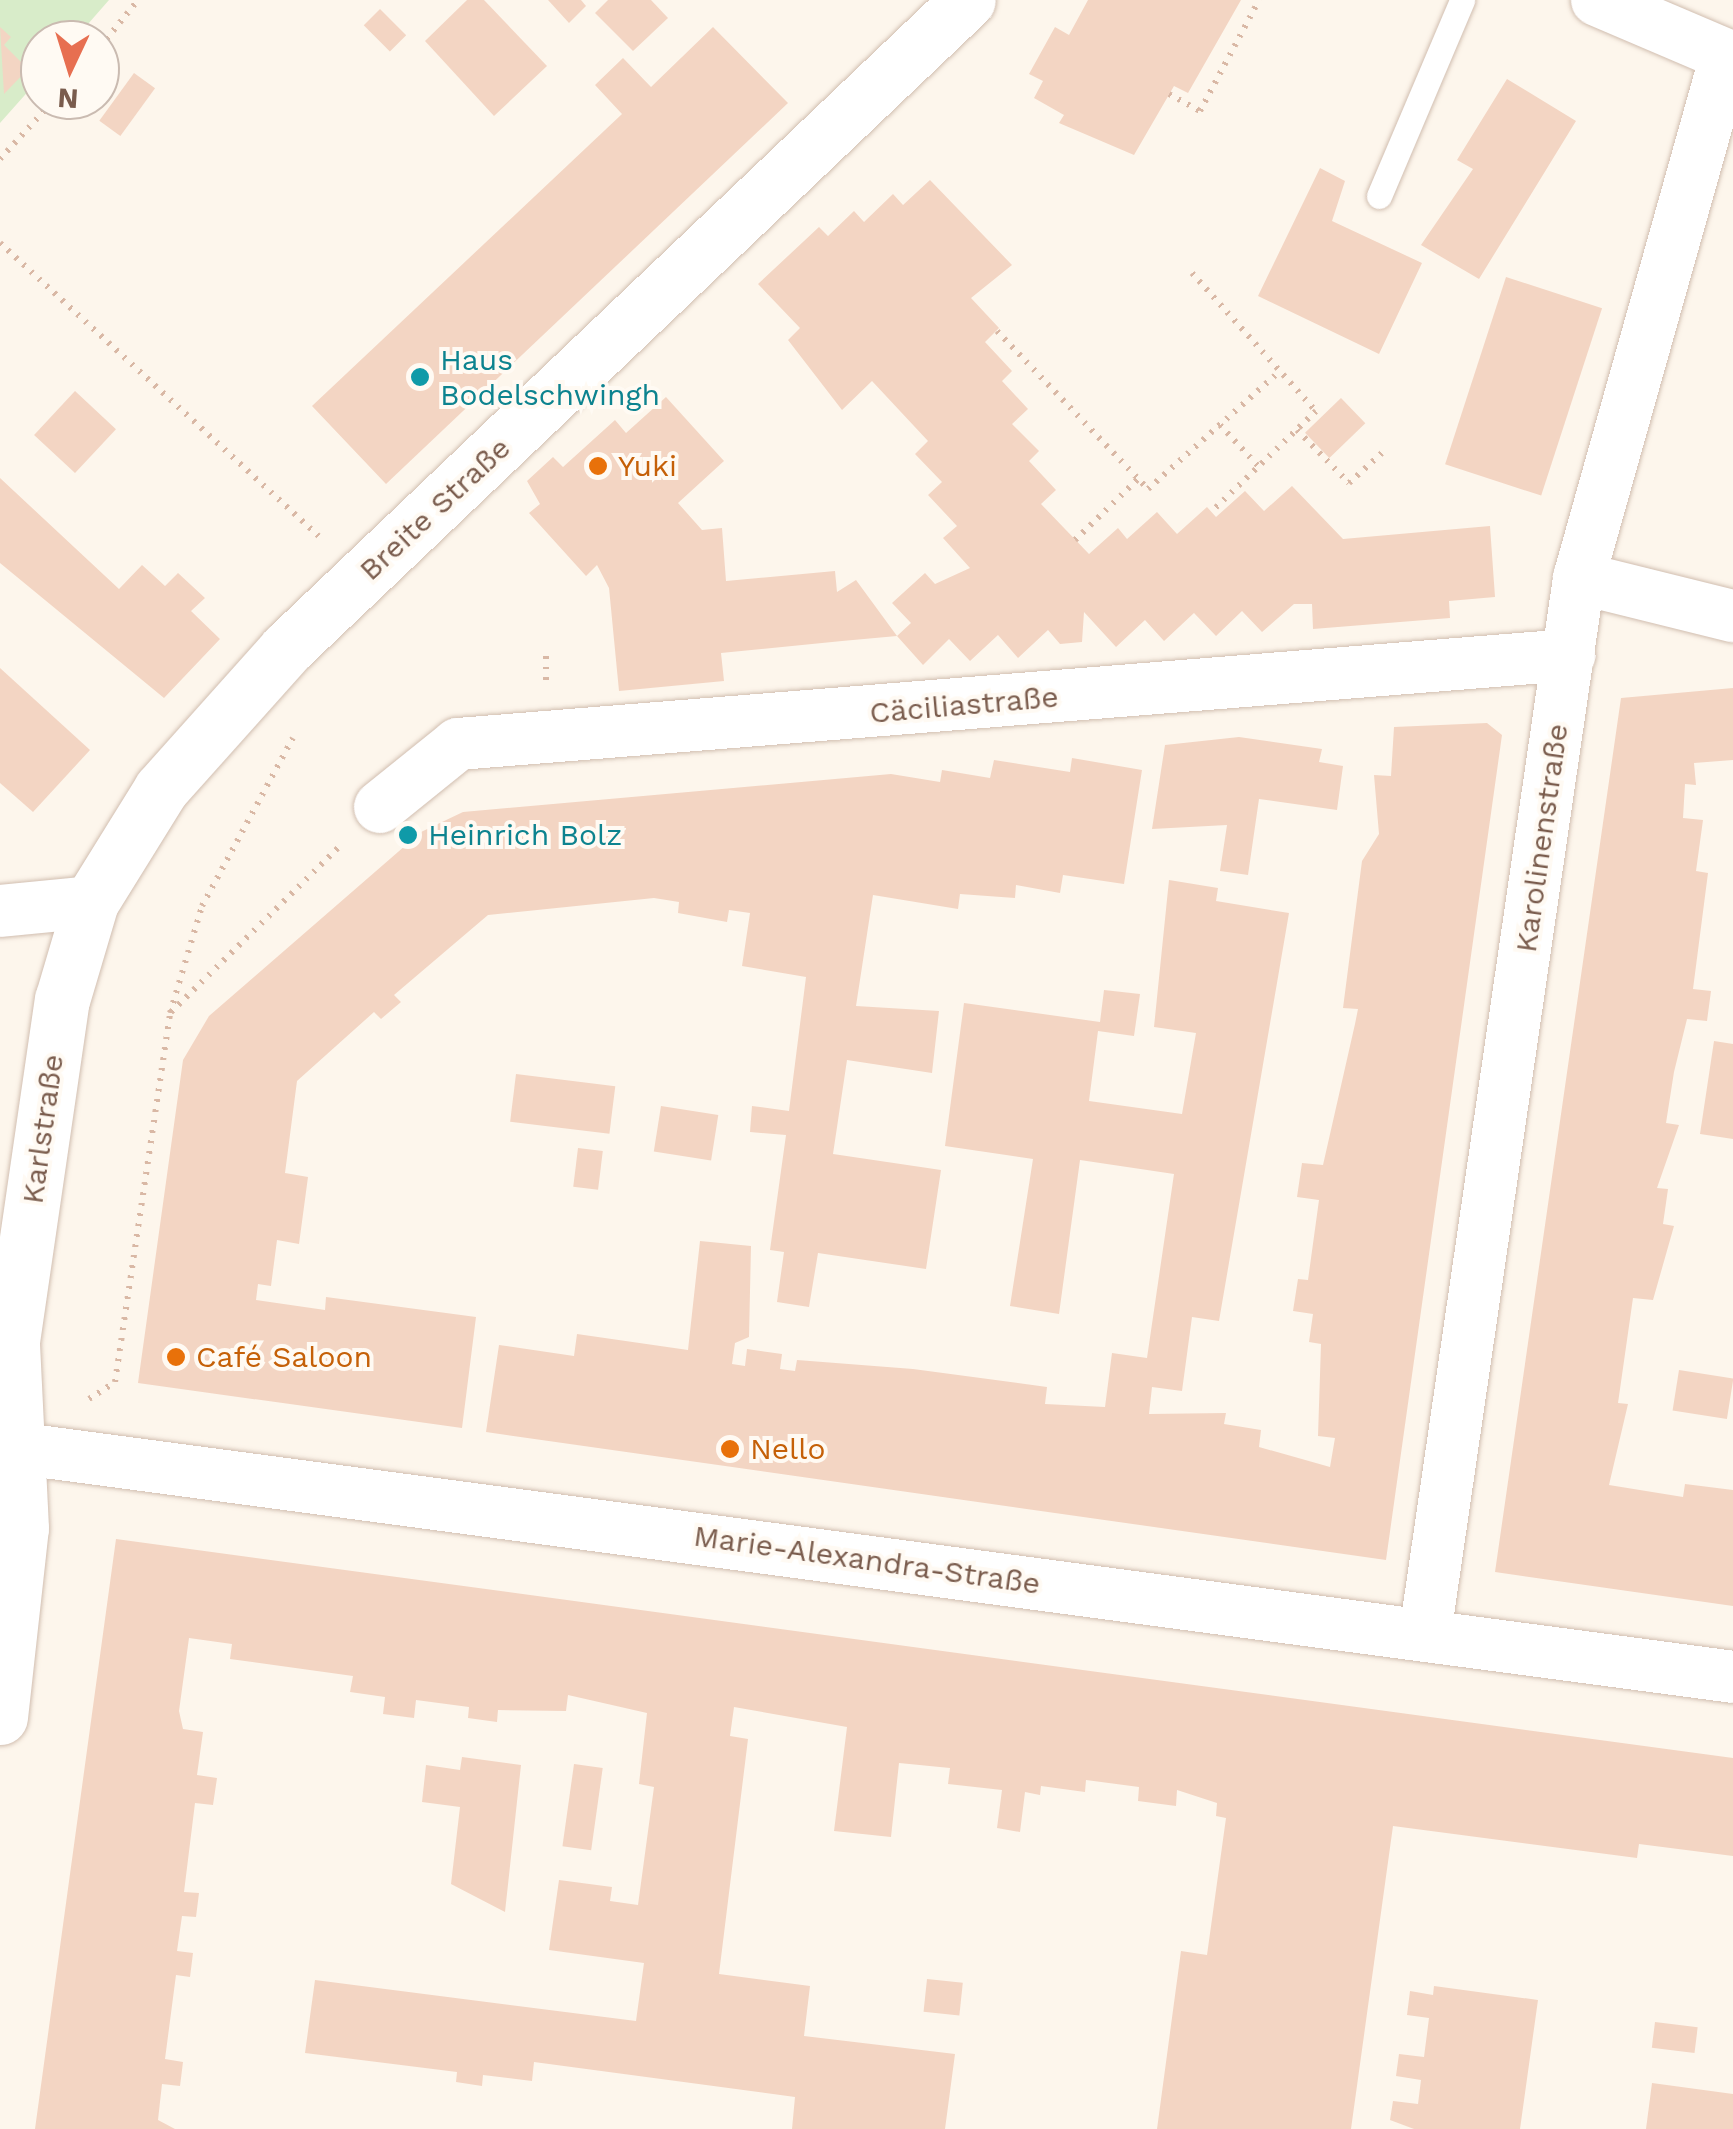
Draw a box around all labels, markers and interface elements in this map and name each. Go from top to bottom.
north arrow [20,20,120,120]
text: N [57,81,80,116]
place label: Haus Bodelschwingh [440,342,660,412]
marker: Haus Bodelschwingh [409,366,431,388]
street label: Breite Straße [352,430,518,588]
place label: Yuki [618,448,677,484]
marker: Yuki [587,455,609,477]
street label: Cäciliastraße [868,679,1060,731]
street label: Karolinenstraße [1508,721,1576,955]
place label: Heinrich Bolz [428,817,622,853]
marker: Heinrich Bolz [397,824,419,846]
street label: Karlstraße [15,1052,71,1206]
place label: Café Saloon [196,1339,372,1375]
marker: Café Saloon [165,1346,187,1368]
place label: Nello [750,1431,825,1467]
marker: Nello [719,1438,741,1460]
street label: Marie-Alexandra-Straße [691,1518,1043,1602]

